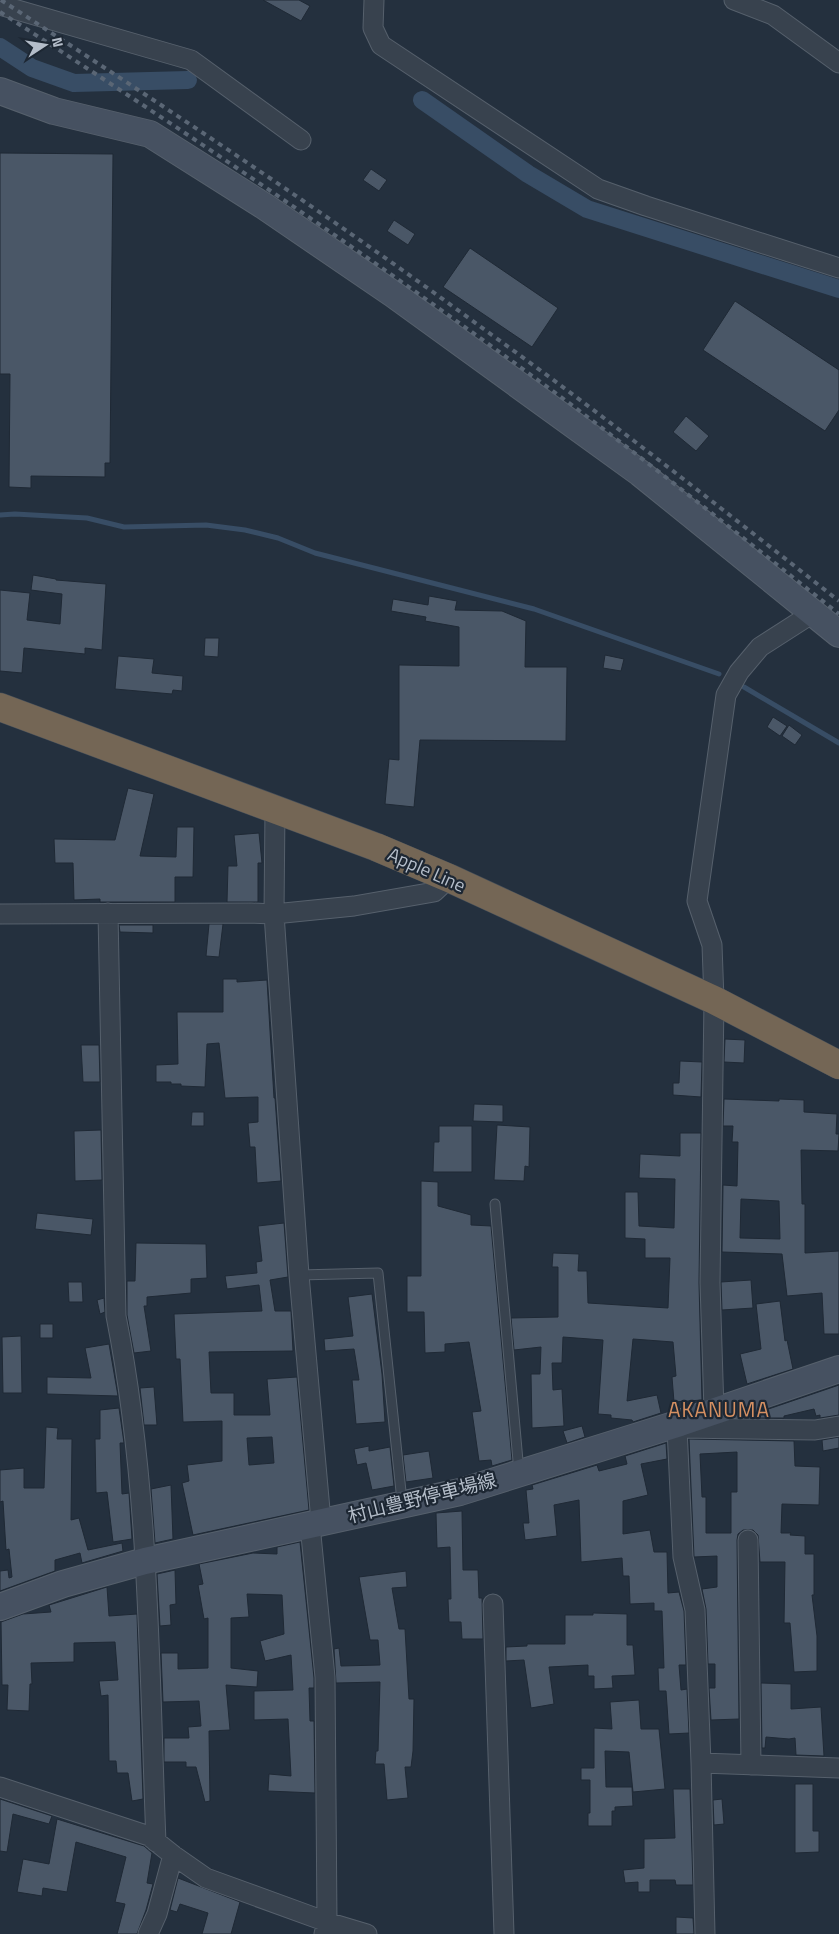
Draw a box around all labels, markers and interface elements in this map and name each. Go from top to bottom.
north arrow [20,20,70,70]
text: N [47,35,69,49]
street label: Apple Line [383,839,471,899]
district label: AKANUMA [668,1393,770,1425]
street label: 村山豊野停車場線 [345,1465,499,1529]

